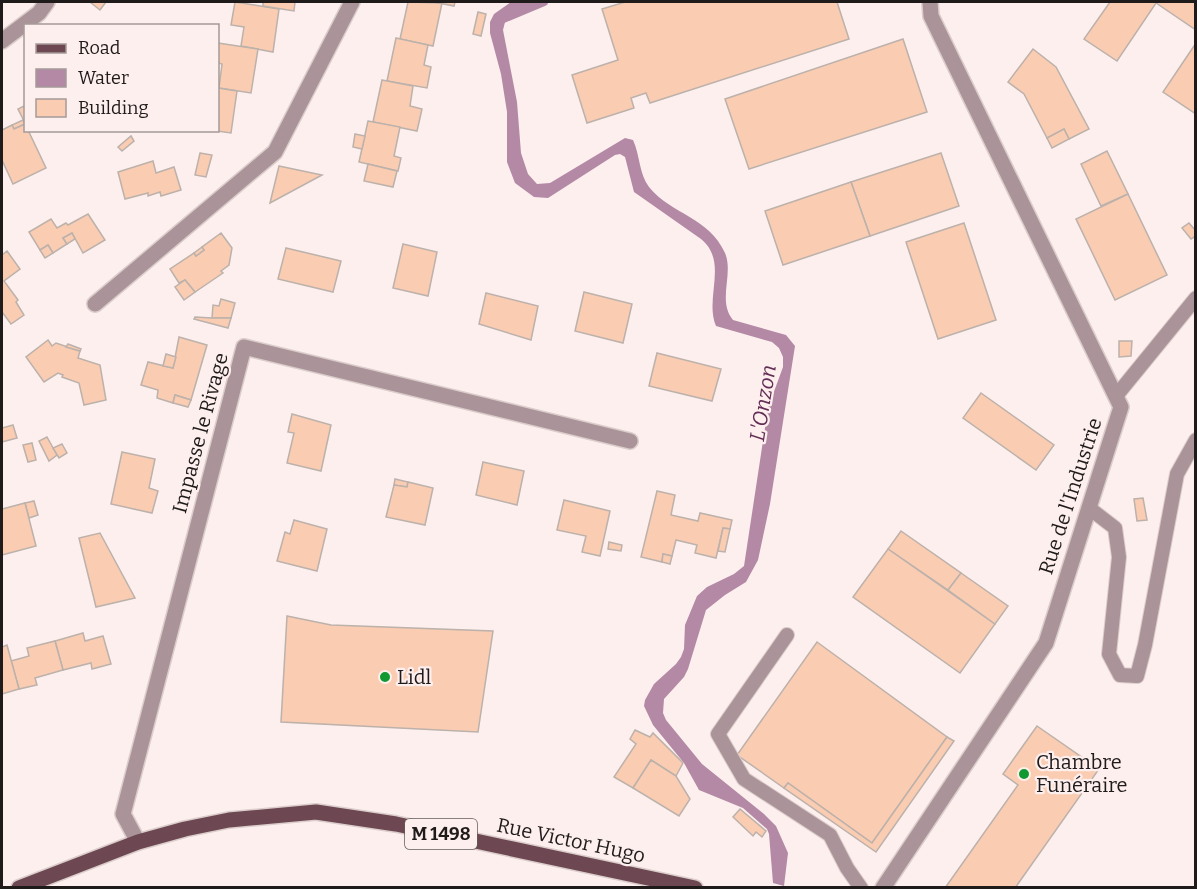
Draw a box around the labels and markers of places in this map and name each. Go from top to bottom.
place label: Lidl [397,665,432,689]
marker: Lidl [378,670,392,684]
place label: Chambre Funéraire [1036,750,1127,797]
marker: Chambre Funéraire [1017,767,1031,781]

